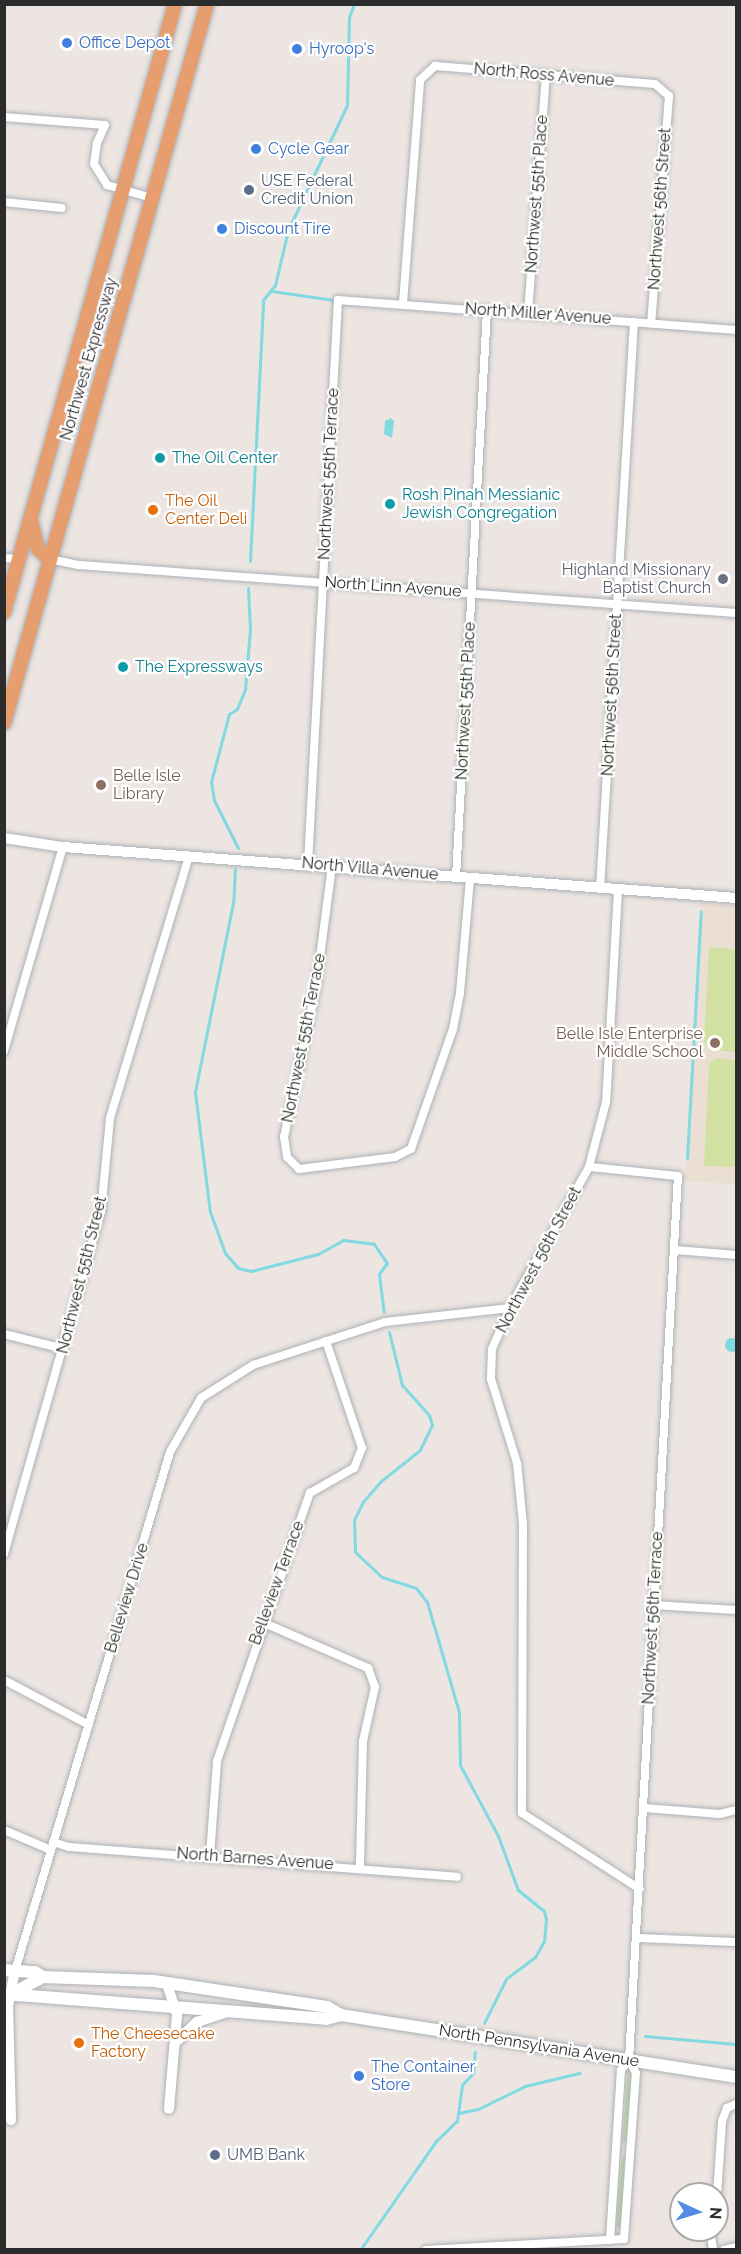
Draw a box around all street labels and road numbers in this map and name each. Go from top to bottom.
street label: North Ross Avenue [473,59,615,91]
street label: Northwest 55th Place [522,114,552,274]
street label: Northwest 56th Street [645,127,675,291]
street label: Northwest Expressway [57,275,121,443]
street label: North Miller Avenue [464,299,612,329]
street label: Northwest 55th Terrace [315,387,343,561]
street label: North Linn Avenue [324,573,462,601]
street label: Northwest 56th Street [598,613,626,777]
street label: Northwest 55th Place [452,621,480,781]
street label: North Villa Avenue [300,853,440,885]
street label: Northwest 55th Terrace [278,951,330,1125]
street label: Northwest 56th Street [492,1184,586,1336]
street label: Northwest 55th Street [53,1194,111,1356]
street label: Belleview Terrace [245,1518,309,1648]
street label: Northwest 56th Terrace [639,1531,667,1705]
street label: Belleview Drive [101,1541,153,1655]
street label: North Barnes Avenue [176,1844,334,1874]
street label: North Pennsylvania Avenue [437,2021,641,2071]

